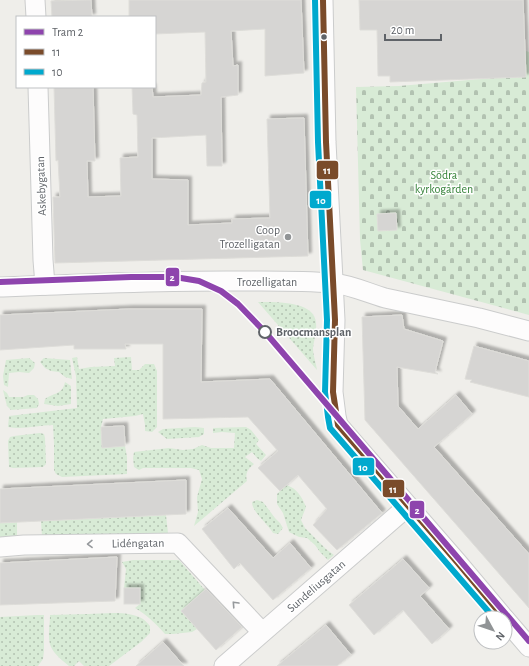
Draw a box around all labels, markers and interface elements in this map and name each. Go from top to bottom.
legend [16,16,156,88]
scale bar [385,16,441,42]
text: 20 m [391,24,414,36]
text: Tram 2 [52,26,84,38]
unlabelled marker [319,32,329,42]
text: 11 [52,46,60,58]
text: 10 [52,66,62,78]
street label: Askebygatan [34,156,49,216]
line badge: 11 [316,160,339,180]
text: 11 [323,165,331,176]
park label: Södra kyrkogården [415,169,473,196]
line badge: 10 [309,190,332,209]
text: 10 [316,195,326,206]
place label: Coop Trozelligatan [219,224,280,250]
marker: Coop Trozelligatan [283,232,293,242]
line badge: 2 [165,267,180,287]
text: 2 [169,272,175,283]
street label: Trozelligatan [237,276,297,288]
marker: Broocmansplan [258,325,272,339]
place label: Broocmansplan [276,326,351,338]
line badge: 10 [352,457,375,476]
text: 10 [358,462,368,473]
line badge: 11 [382,479,405,498]
text: 11 [389,484,397,495]
line badge: 2 [409,500,425,519]
text: 2 [414,505,420,516]
street label: Lidéngatan [112,537,164,549]
one-way arrow [87,540,93,548]
street label: Sundeliusgatan [285,558,347,614]
one-way arrow [232,601,240,609]
north arrow [473,610,513,650]
text: N [494,630,507,643]

